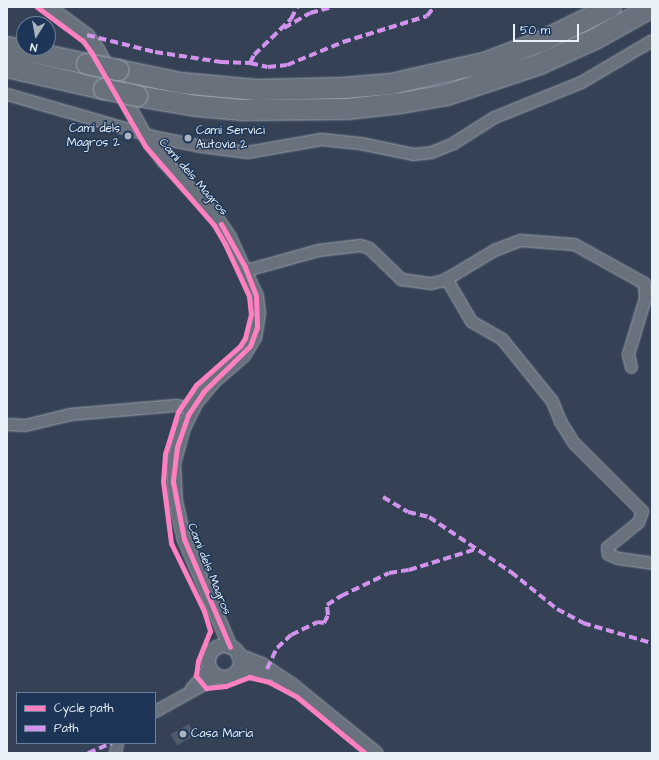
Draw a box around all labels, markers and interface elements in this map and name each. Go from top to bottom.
north arrow [16,16,56,56]
scale bar [515,16,581,42]
text: 50 m [520,22,550,39]
text: N [29,39,39,55]
place label: Camí dels Magros 2 [67,122,120,150]
place label: Camí Servici Autovia 2 [196,124,265,152]
marker: Camí dels Magros 2 [123,131,133,141]
marker: Camí Servici Autovia 2 [183,133,193,143]
street label: Camí dels Magros [156,135,230,219]
street label: Camí dels Magros [184,521,234,617]
legend [16,692,156,744]
text: Cycle path [54,700,113,717]
text: Path [54,720,79,737]
place label: Casa María [191,727,253,741]
marker: Casa María [178,729,188,739]

